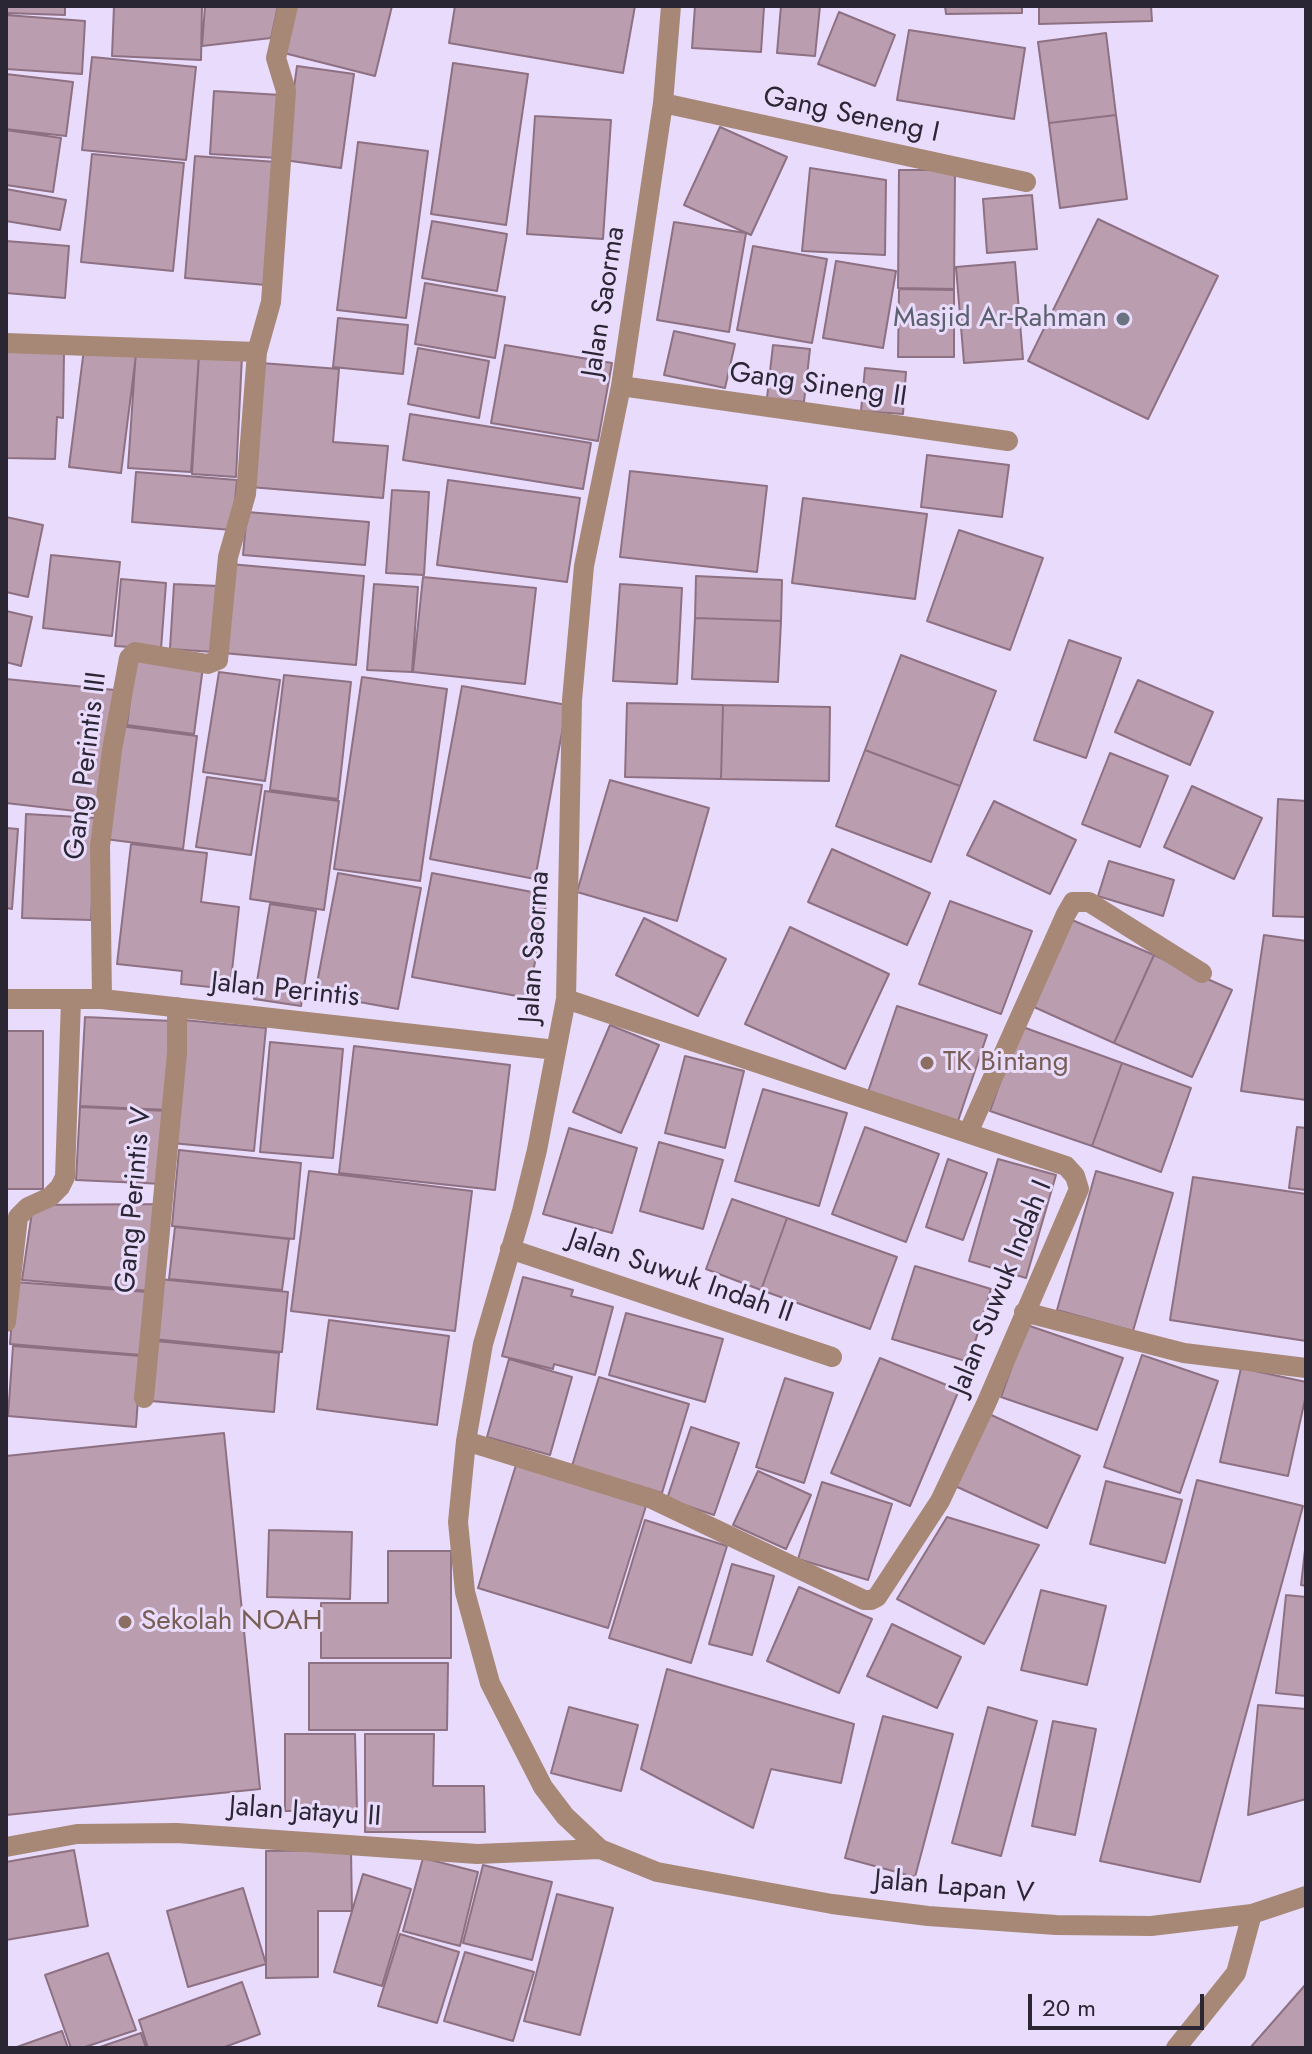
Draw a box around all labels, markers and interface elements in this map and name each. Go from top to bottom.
street label: Gang Seneng I [760,81,942,151]
street label: Jalan Saorma [577,224,633,380]
place label: Masjid Ar-Rahman [893,302,1107,336]
marker: Masjid Ar-Rahman [1114,310,1132,328]
street label: Gang Sineng II [727,357,909,415]
street label: Gang Perintis III [59,670,115,862]
street label: Jalan Saorma [514,870,558,1024]
street label: Jalan Perintis [209,967,361,1015]
place label: TK Bintang [943,1046,1069,1080]
marker: TK Bintang [918,1054,936,1072]
street label: Gang Perintis V [110,1105,160,1295]
street label: Jalan Suwuk Indah I [944,1176,1060,1400]
street label: Jalan Suwuk Indah II [563,1223,797,1331]
place label: Sekolah NOAH [141,1605,322,1639]
marker: Sekolah NOAH [116,1613,134,1631]
street label: Jalan Jatayu II [228,1791,382,1835]
street label: Jalan Lapan V [873,1864,1035,1912]
scale bar [1032,1978,1208,2028]
text: 20 m [1042,1990,1096,2025]

